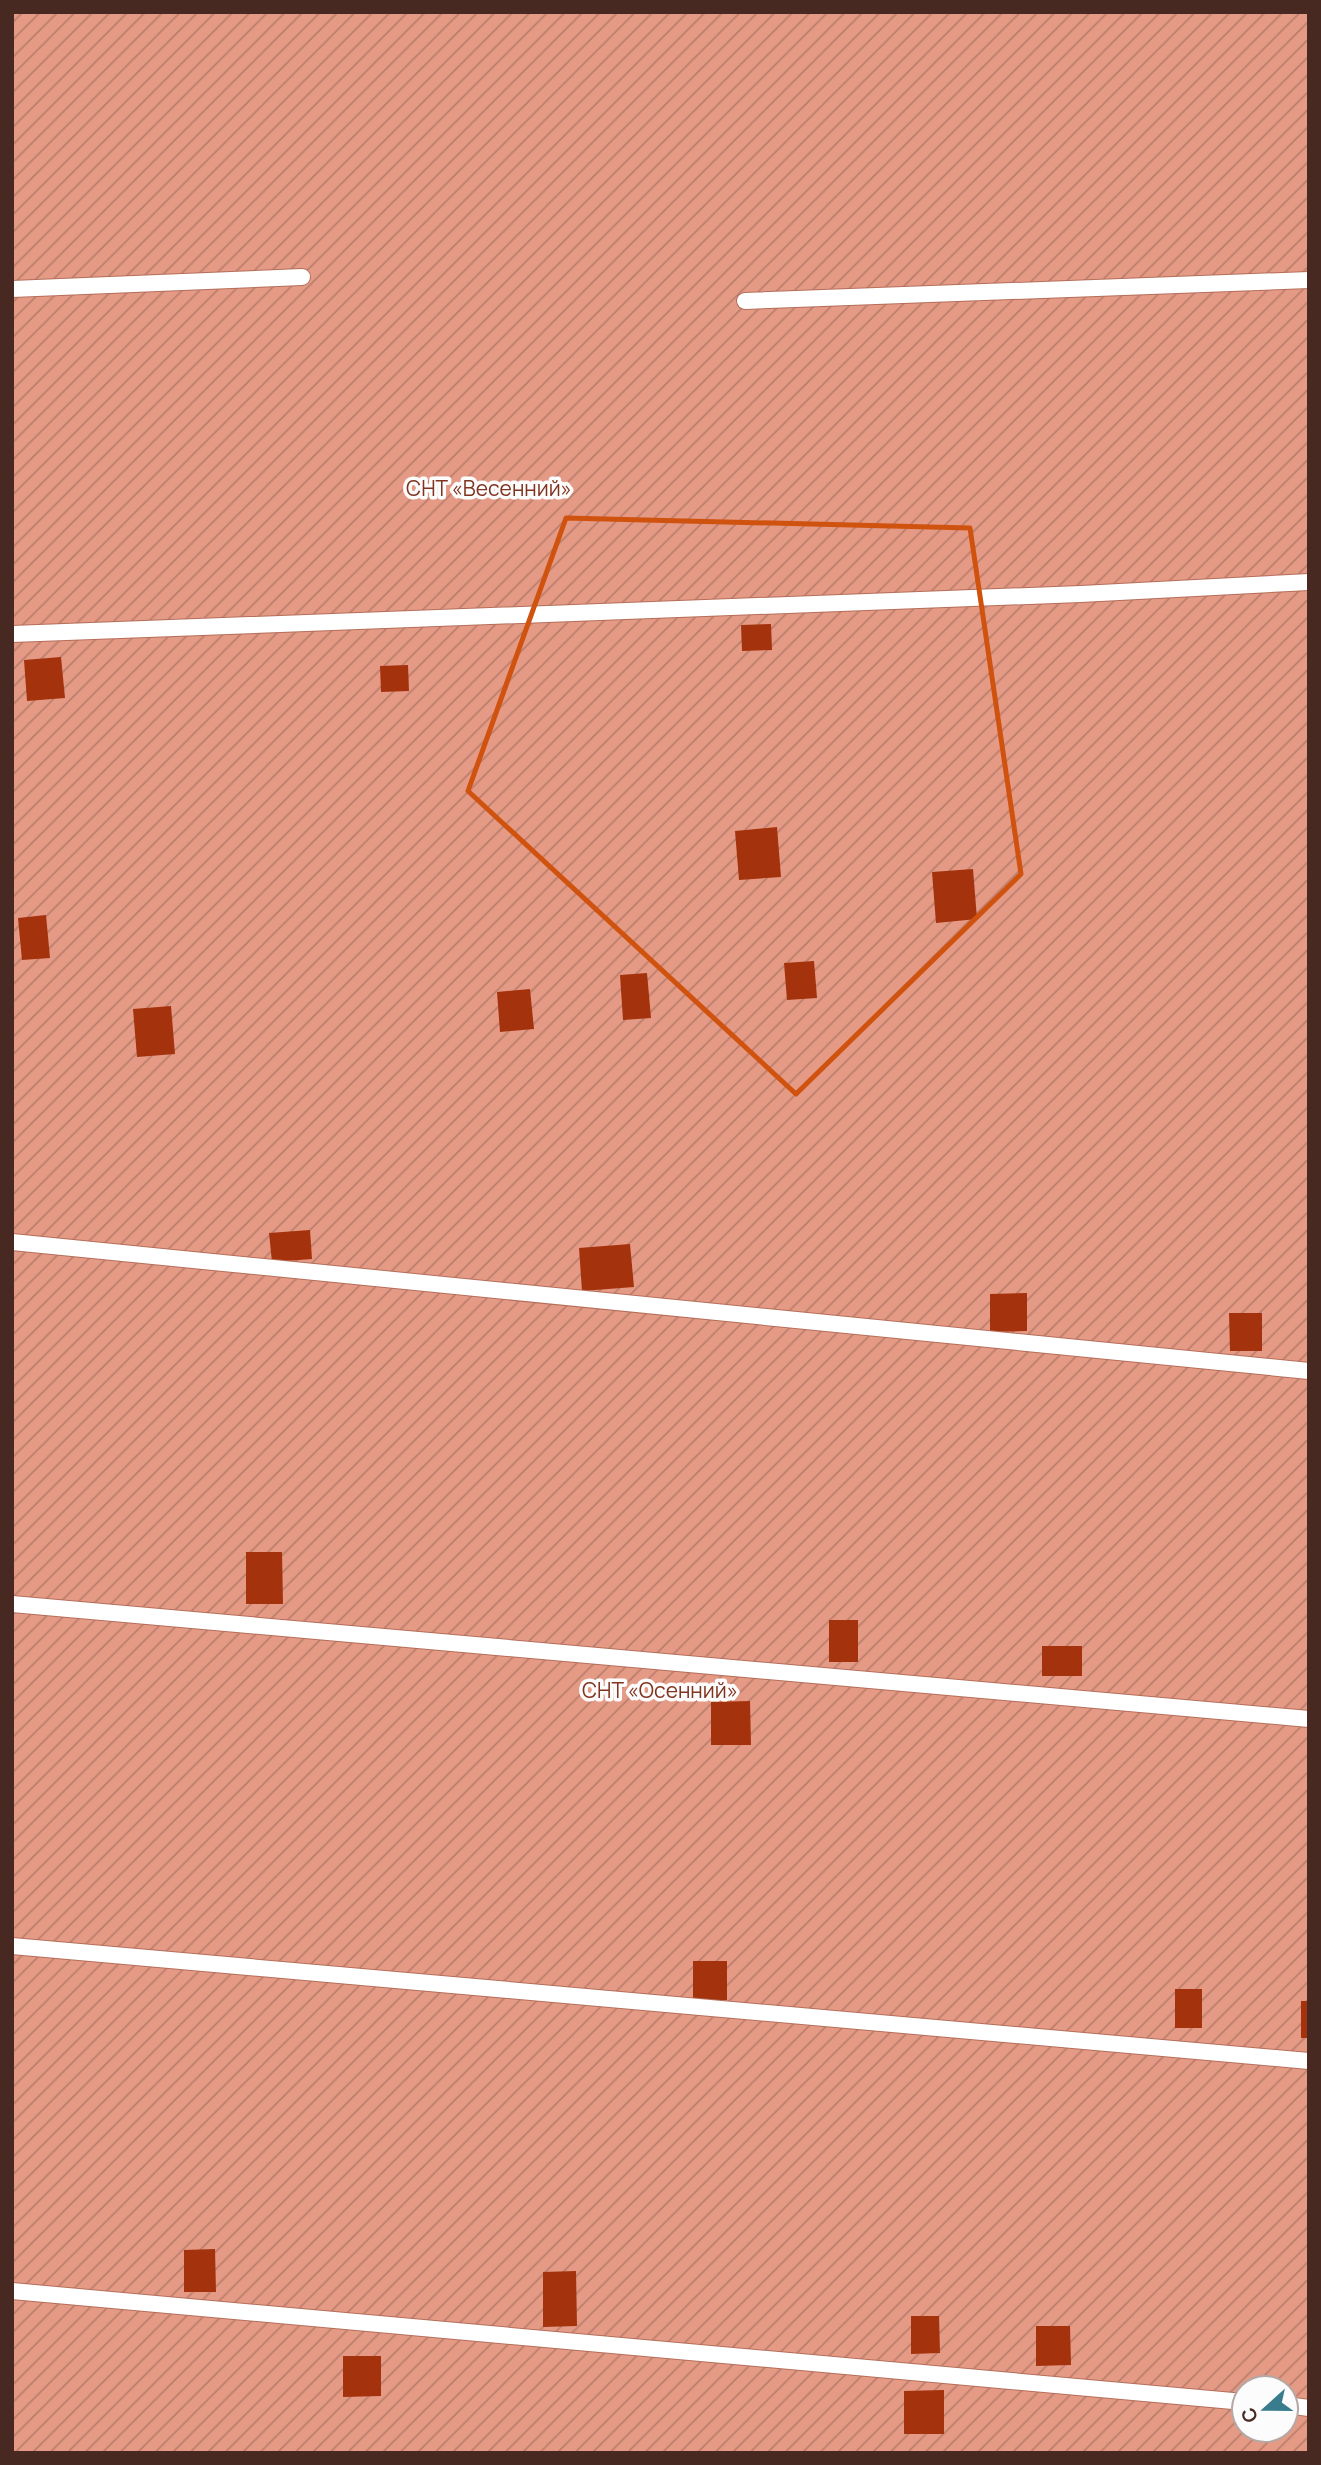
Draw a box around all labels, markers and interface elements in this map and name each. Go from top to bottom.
park label: СНТ «Весенний» [406,474,572,502]
park label: СНТ «Осенний» [582,1676,738,1704]
north arrow [1230,2374,1300,2444]
text: С [1234,2404,1264,2426]

